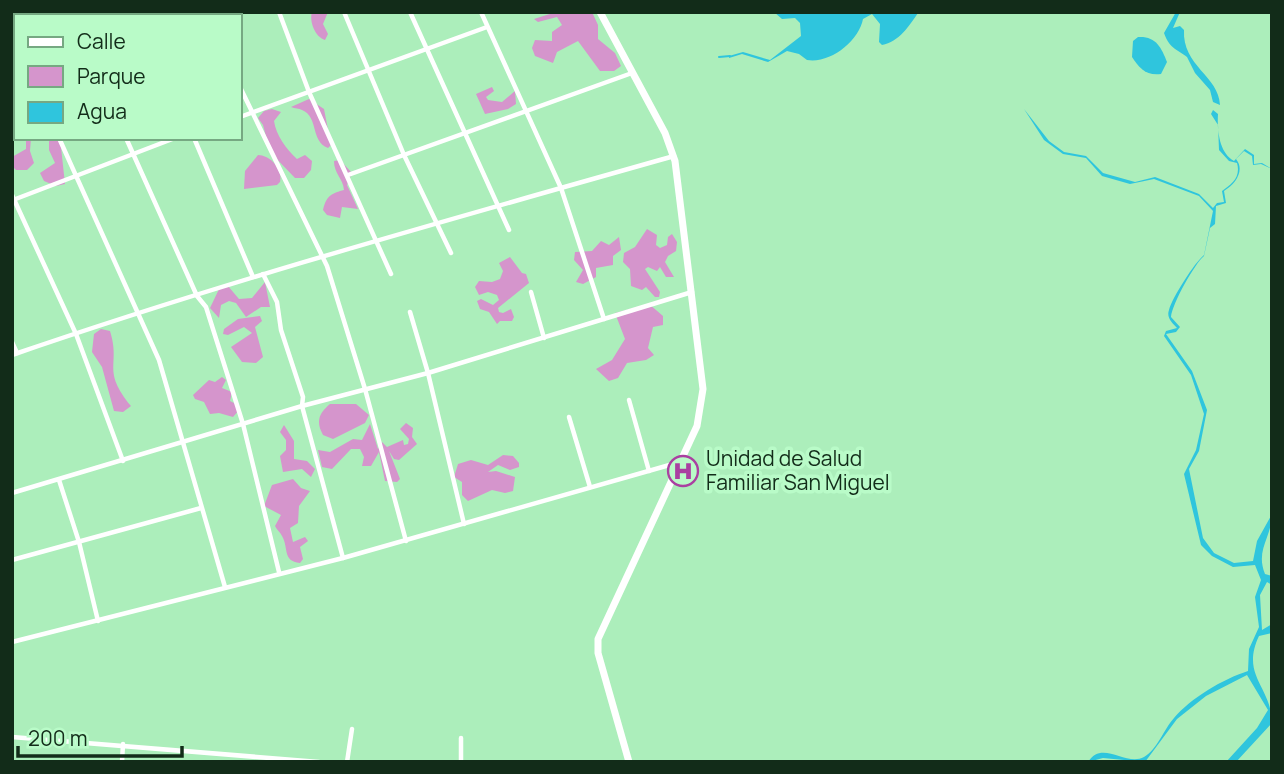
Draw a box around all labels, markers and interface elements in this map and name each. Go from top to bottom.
legend [14,14,242,140]
text: Calle [77,27,126,55]
text: Parque [77,62,146,90]
text: Agua [77,97,127,125]
place label: Unidad de Salud Familiar San Miguel [706,444,890,496]
hospital icon: Unidad de Salud Familiar San Miguel [666,454,700,488]
scale bar [18,714,182,758]
text: 200 m [28,724,88,752]

